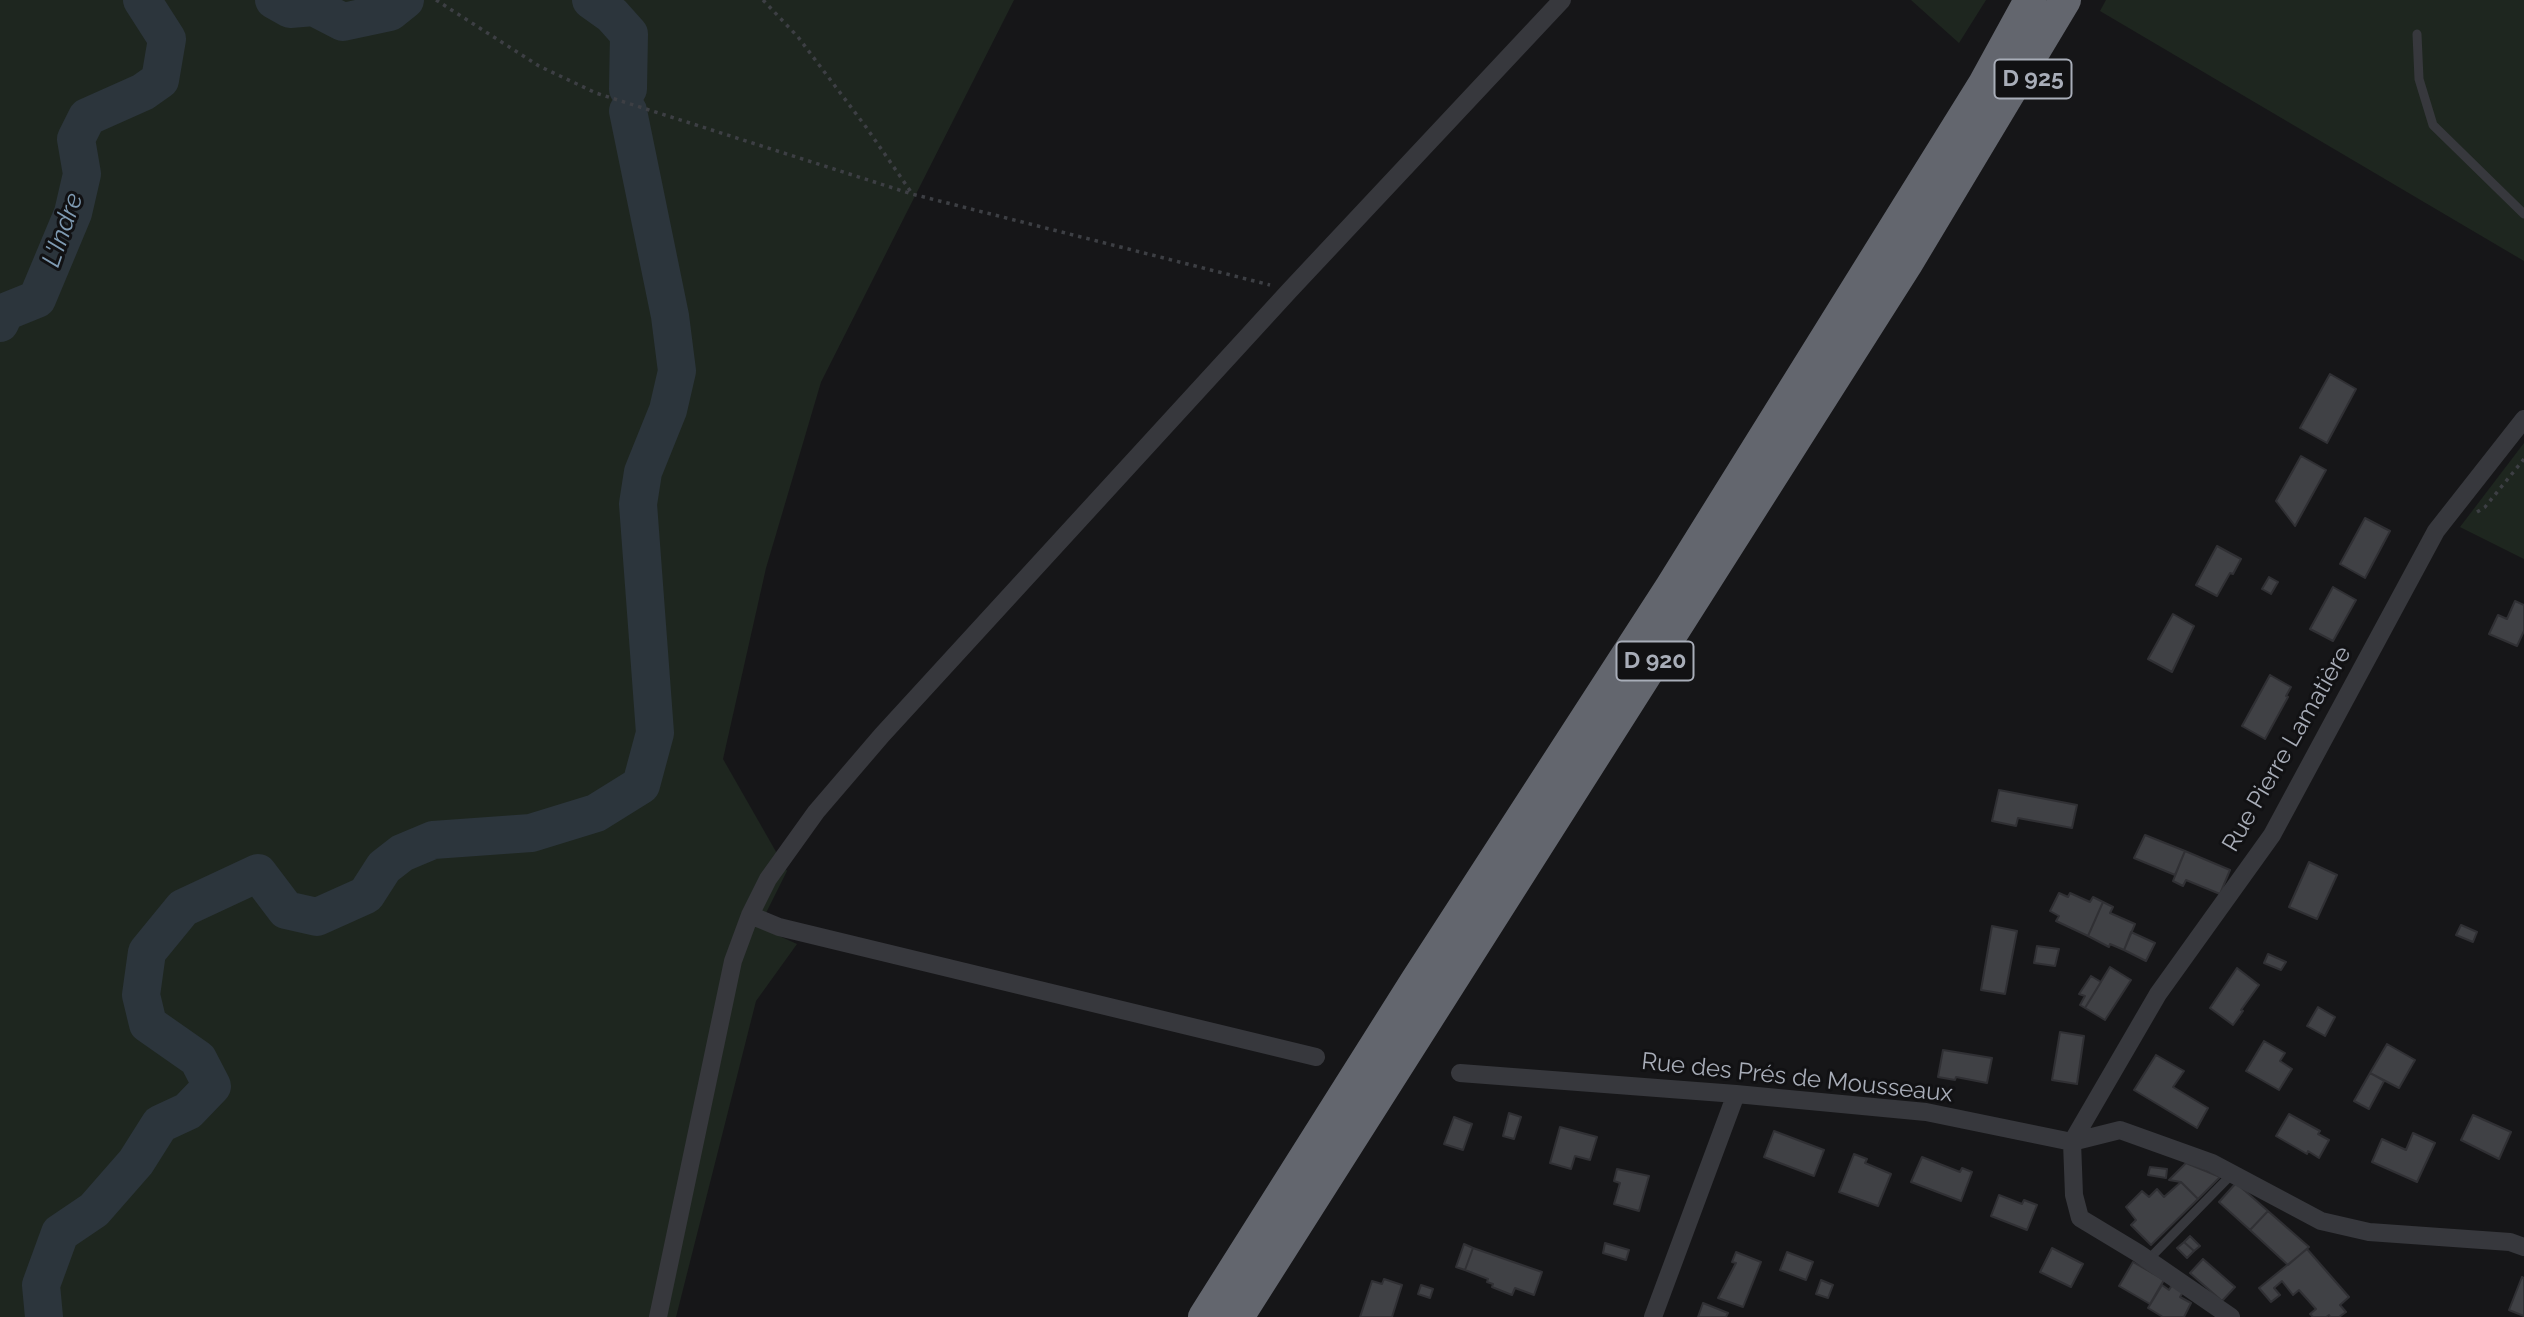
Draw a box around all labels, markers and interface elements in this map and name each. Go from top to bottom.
road number: D 925 [1994,60,2072,99]
water label: L'Indre [36,189,90,271]
street label: Rue Pierre Lamatière [2216,641,2358,857]
road number: D 920 [1616,642,1694,680]
street label: Rue des Prés de Mousseaux [1640,1047,1954,1109]

